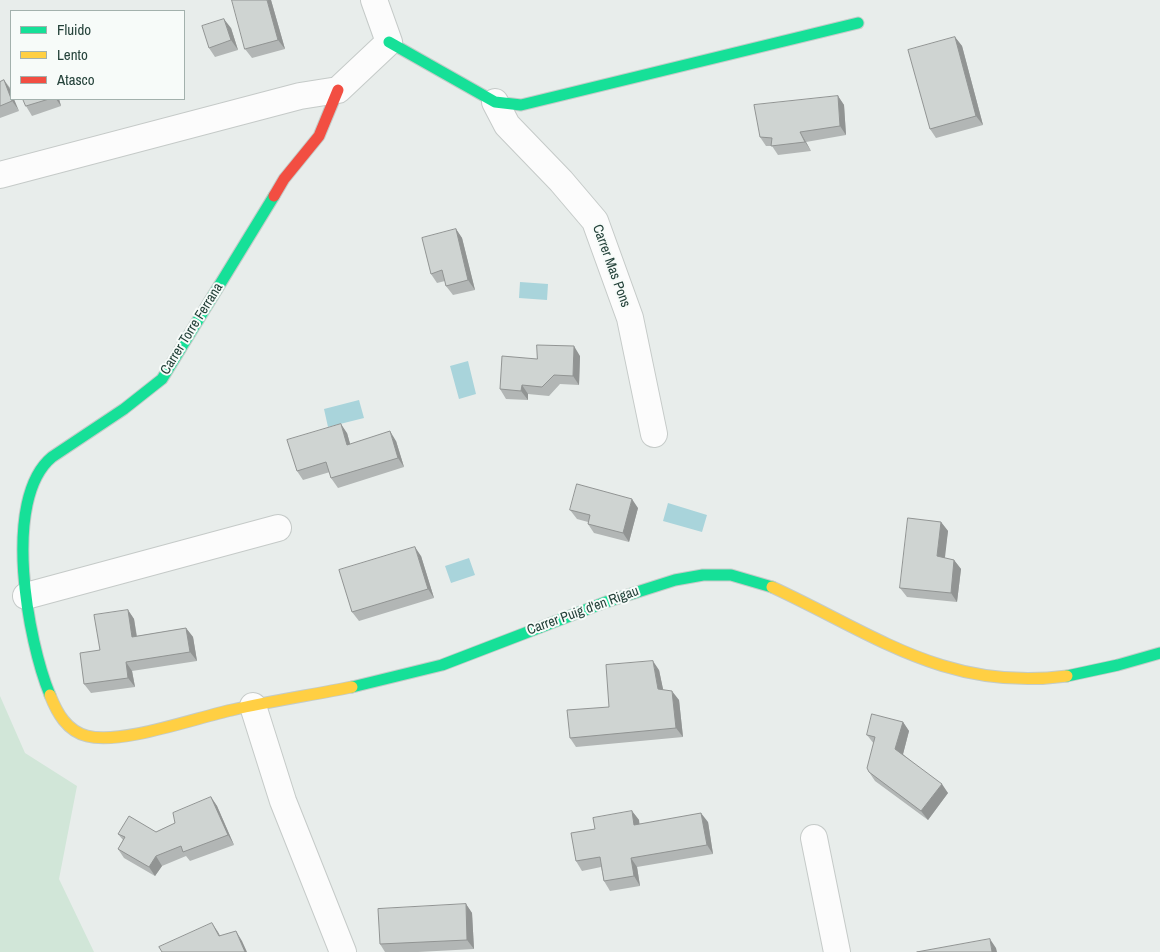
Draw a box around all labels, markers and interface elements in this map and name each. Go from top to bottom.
legend [10,10,185,100]
text: Fluido [57,19,91,40]
text: Lento [57,44,88,65]
text: Atasco [57,69,95,90]
street label: Carrer Mas Pons [588,222,634,310]
street label: Carrer Torre Ferrana [157,280,227,378]
street label: Carrer Puig d'en Rigau [525,583,641,639]

